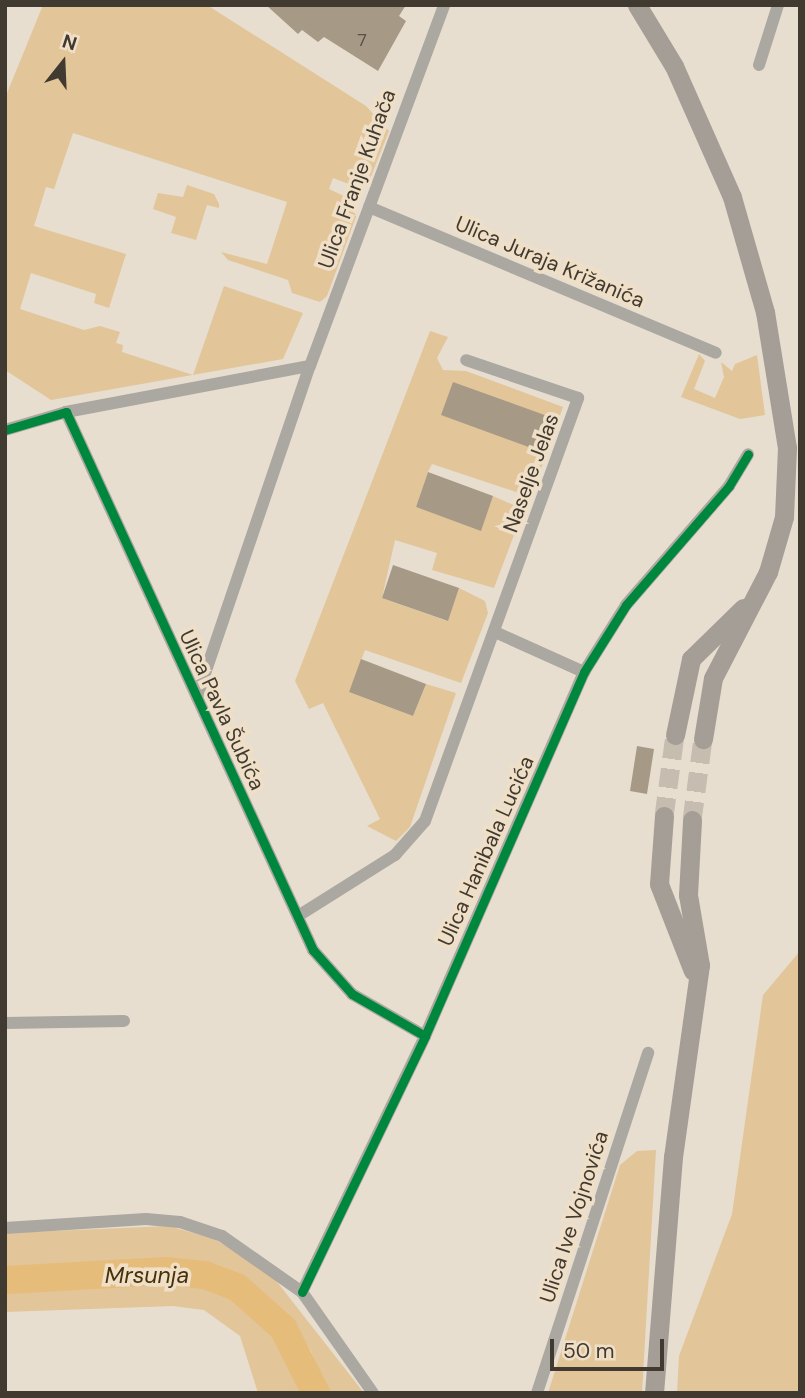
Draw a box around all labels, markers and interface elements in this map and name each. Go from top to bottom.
north arrow [28,28,98,98]
text: N [59,29,80,57]
house number: 7 [357,29,367,51]
street label: Ulica Franje Kuhača [313,86,401,272]
street label: Ulica Juraja Križanića [452,211,648,313]
street label: Naselje Jelas [498,410,564,536]
street label: Ulica Pavla Šubića [174,626,270,794]
street label: Ulica Hanibala Lucića [433,752,539,950]
street label: Ulica Ive Vojnovića [534,1128,614,1306]
water label: Mrsunja [105,1261,189,1289]
scale bar [553,1324,667,1368]
text: 50 m [563,1337,614,1365]

